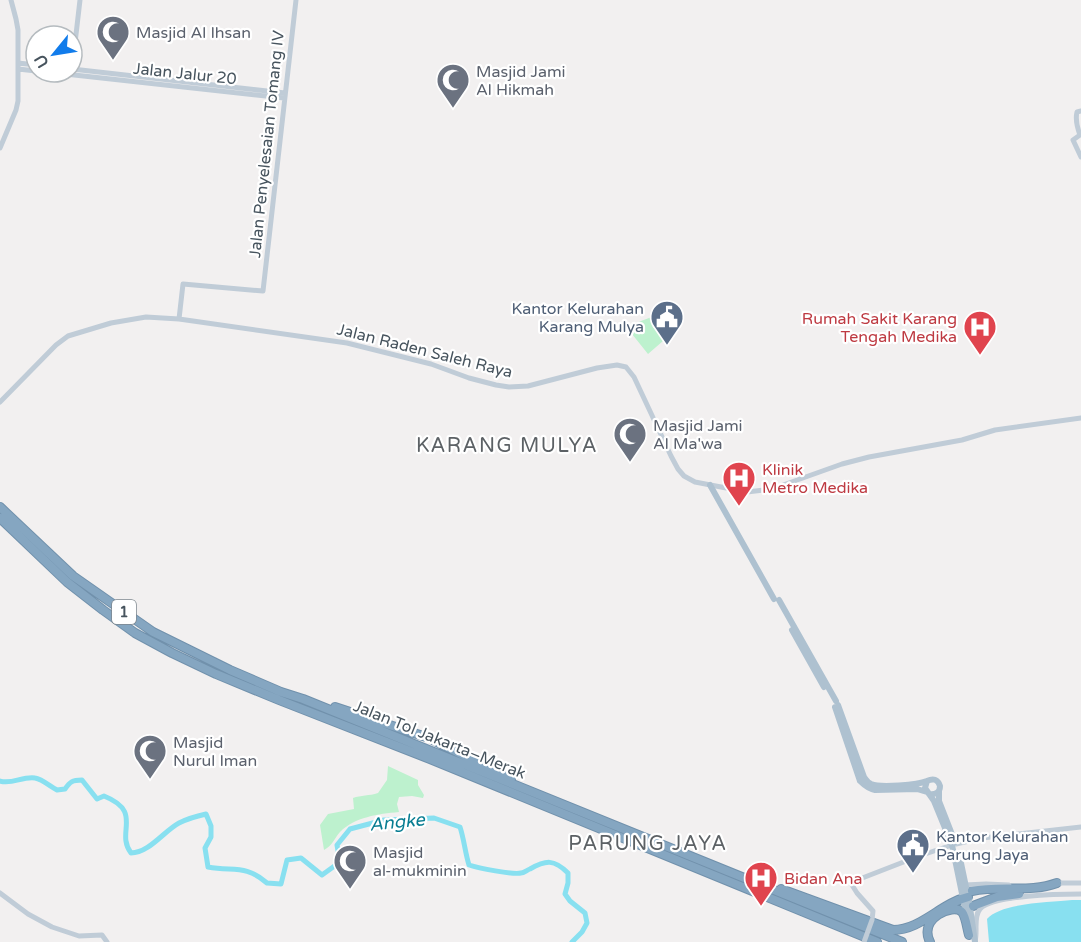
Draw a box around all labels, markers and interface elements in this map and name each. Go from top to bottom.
mosque icon: Masjid Al Ihsan [95,14,131,61]
place label: Masjid Al Ihsan [136,23,251,43]
north arrow [24,24,84,84]
street label: Jalan Penyelesaian Tomang IV [245,29,289,259]
text: U [30,51,54,71]
street label: Jalan Jalur 20 [132,59,238,89]
mosque icon: Masjid Jami Al Hikmah [435,62,471,109]
place label: Masjid Jami Al Hikmah [476,62,566,100]
place label: Kantor Kelurahan Karang Mulya [512,299,644,337]
public building icon: Kantor Kelurahan Karang Mulya [649,299,685,346]
place label: Rumah Sakit Karang Tengah Medika [802,309,957,347]
hospital icon: Rumah Sakit Karang Tengah Medika [962,309,998,356]
street label: Jalan Raden Saleh Raya [335,319,515,382]
mosque icon: Masjid Jami Al Ma'wa [612,416,648,463]
place label: Masjid Jami Al Ma'wa [653,416,743,454]
district label: KARANG MULYA [416,434,598,458]
hospital icon: Klinik Metro Medika [721,460,757,507]
place label: Klinik Metro Medika [762,460,868,498]
road number: 1 [112,600,136,624]
street label: Jalan Tol Jakarta–Merak [350,696,529,784]
mosque icon: Masjid Nurul Iman [132,733,168,780]
place label: Masjid Nurul Iman [173,733,257,771]
water label: Angke [368,808,427,836]
public building icon: Kantor Kelurahan Parung Jaya [895,827,931,874]
place label: Kantor Kelurahan Parung Jaya [936,827,1068,865]
district label: PARUNG JAYA [568,832,728,856]
mosque icon: Masjid al-mukminin [332,843,368,890]
place label: Masjid al-mukminin [373,843,467,881]
hospital icon: Bidan Ana [743,860,779,907]
place label: Bidan Ana [784,869,863,889]

